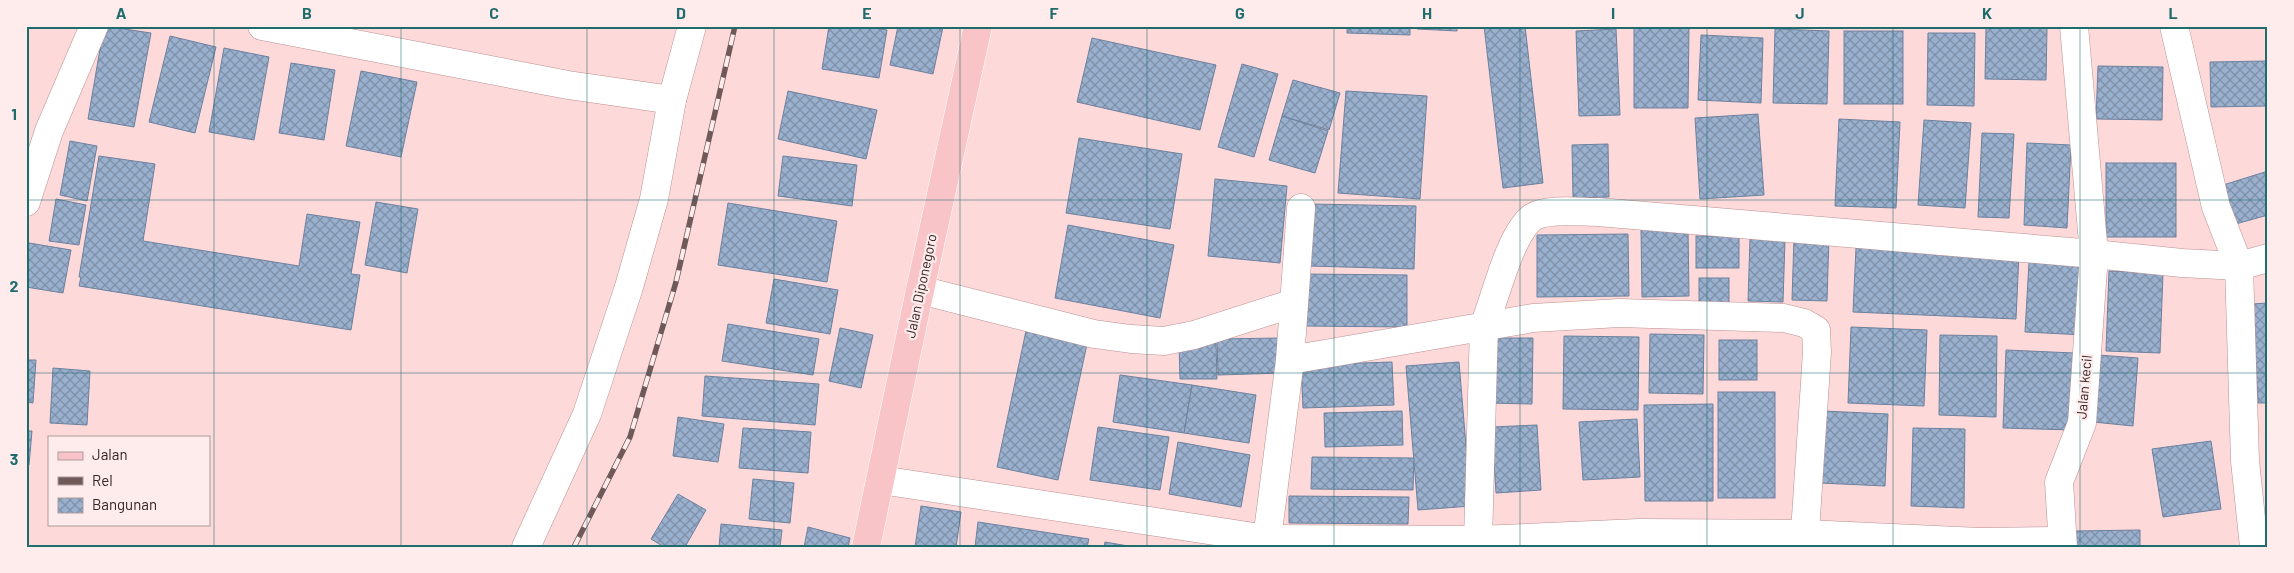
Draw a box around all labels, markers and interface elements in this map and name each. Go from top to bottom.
text: A [116,3,127,22]
text: B [302,3,312,22]
text: C [489,3,499,22]
text: D [676,3,686,22]
text: E [862,3,872,22]
text: F [1050,3,1059,22]
text: G [1235,3,1245,22]
text: H [1422,3,1432,22]
text: I [1611,3,1615,22]
text: J [1795,3,1805,22]
text: K [1982,3,1992,22]
text: L [2168,3,2178,22]
text: 1 [11,104,17,123]
street label: Jalan Diponegoro [901,232,940,340]
text: 2 [10,276,19,295]
street label: Jalan kecil [2072,354,2095,420]
legend [48,436,210,526]
text: Jalan [92,445,128,463]
text: 3 [10,449,18,468]
text: Rel [92,471,113,489]
text: Bangunan [92,495,157,513]

